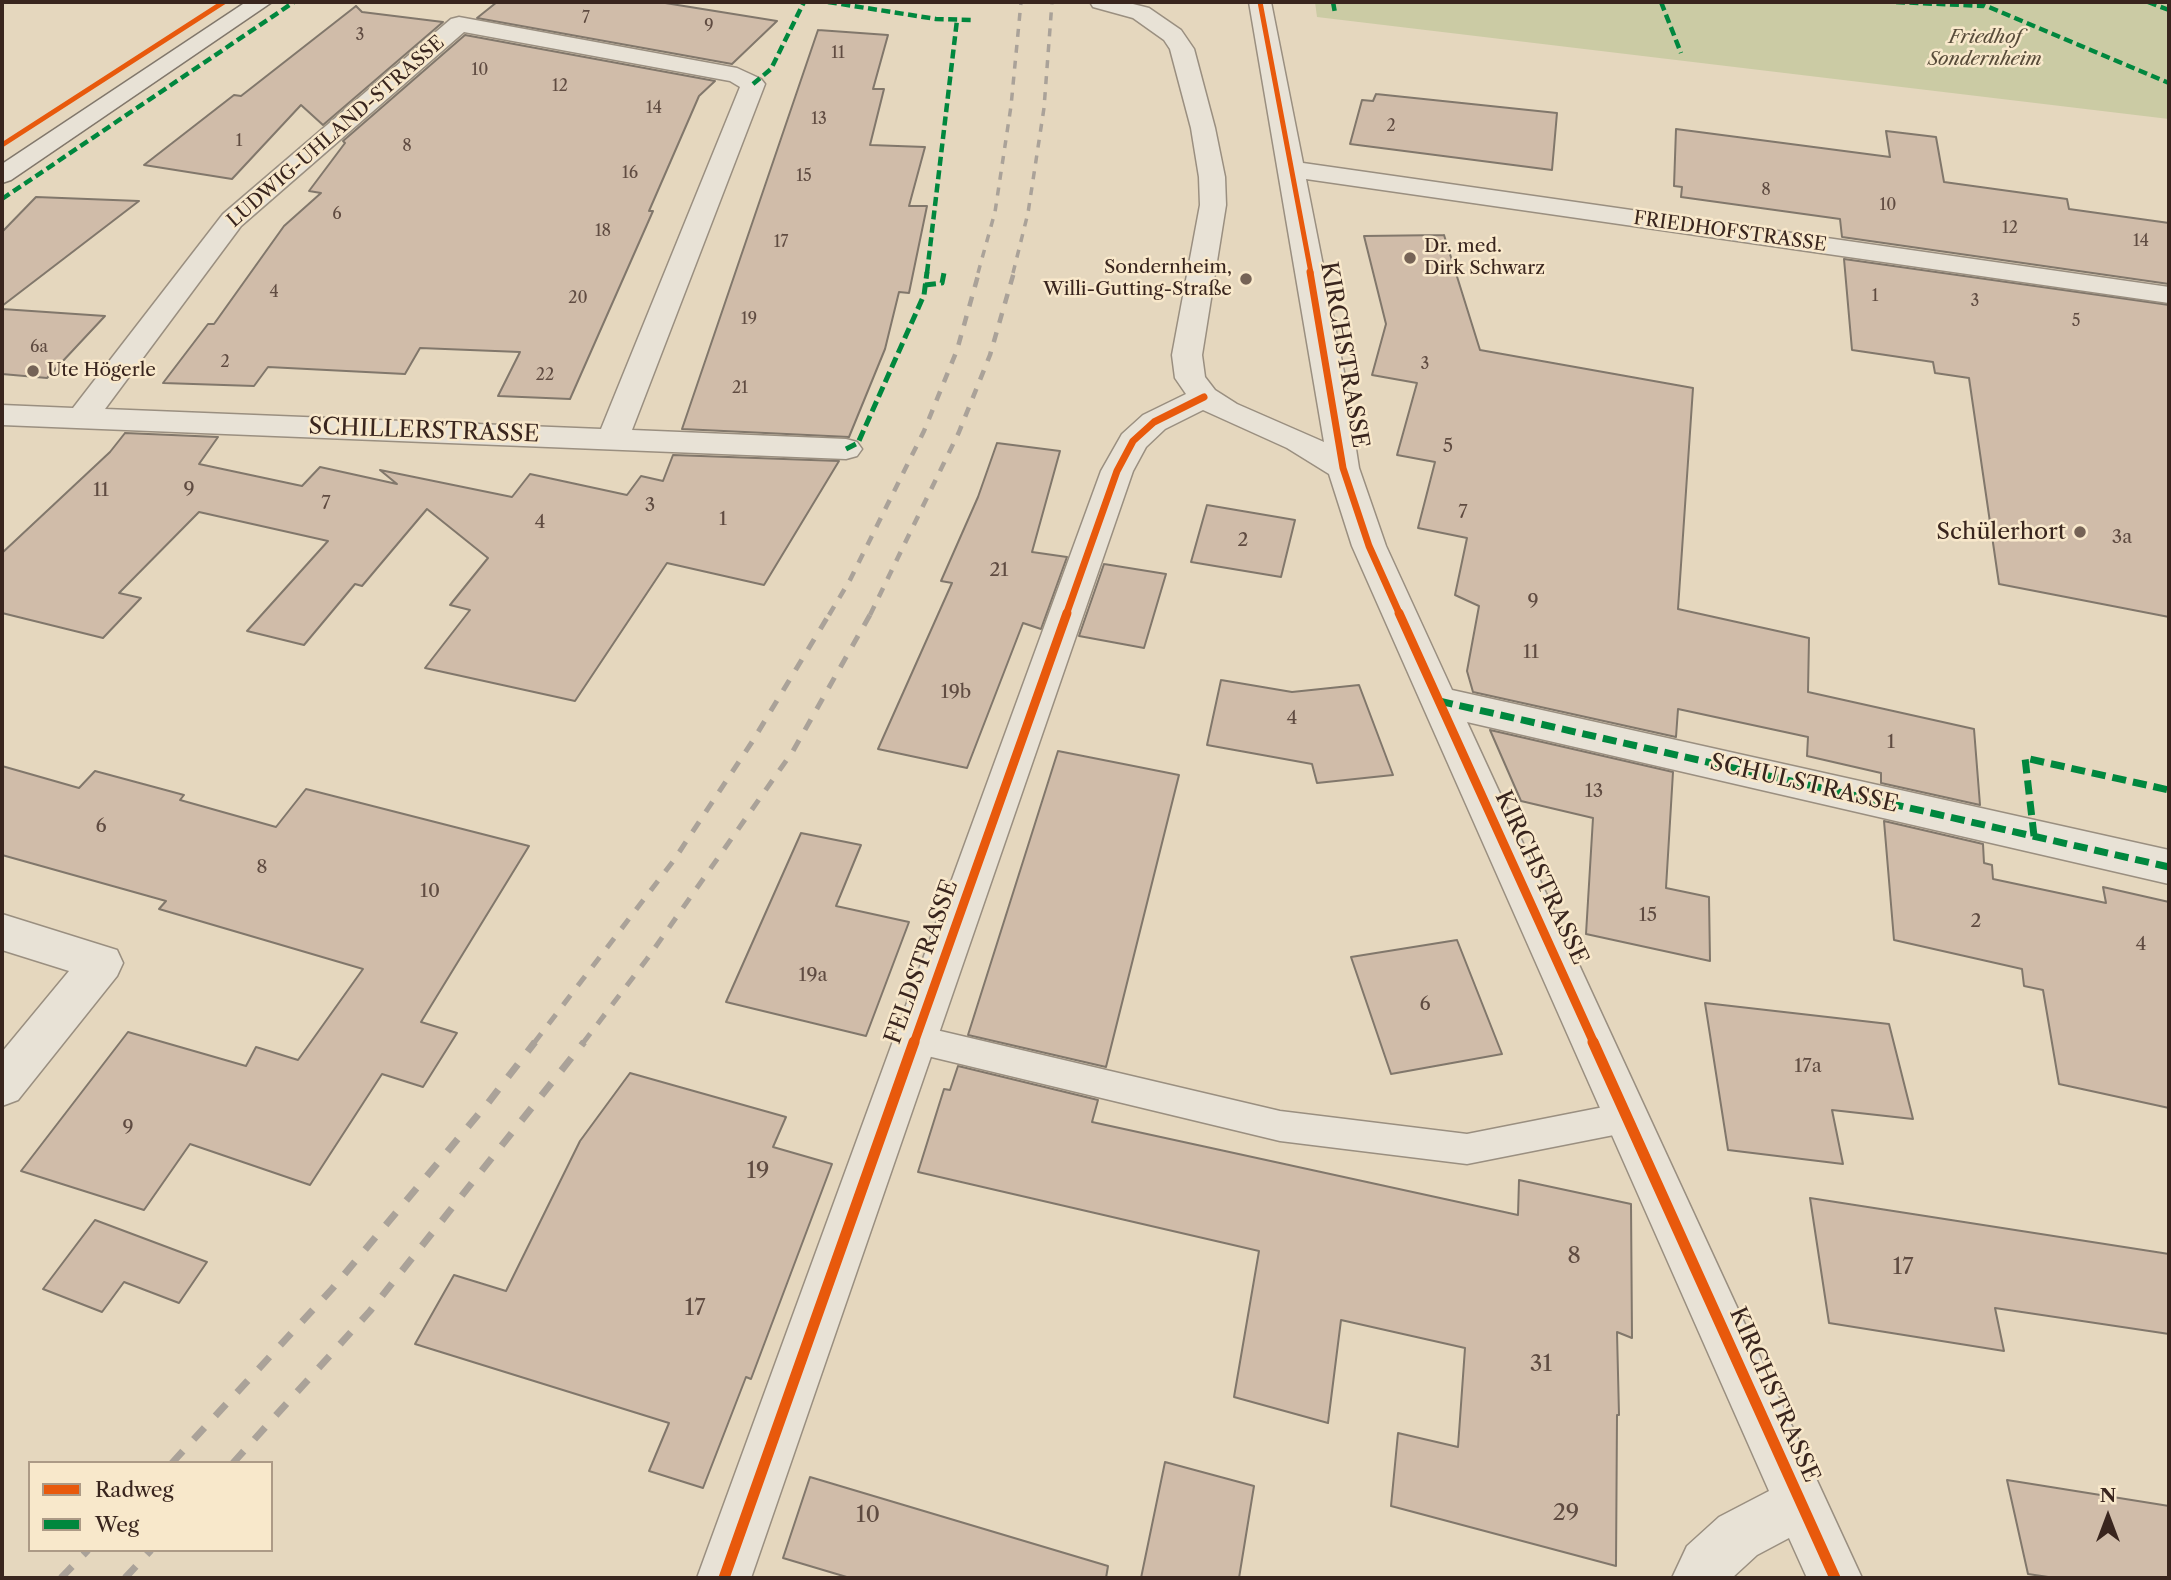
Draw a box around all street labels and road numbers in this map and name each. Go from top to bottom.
street label: LUDWIG-UHLAND-STRASSE [223,32,449,232]
street label: FRIEDHOFSTRASSE [1632,207,1828,257]
street label: KIRCHSTRASSE [1314,260,1374,450]
street label: SCHILLERSTRASSE [308,413,540,449]
street label: SCHULSTRASSE [1707,749,1901,819]
street label: KIRCHSTRASSE [1489,787,1593,969]
street label: FELDSTRASSE [879,876,965,1048]
street label: KIRCHSTRASSE [1723,1303,1825,1487]

